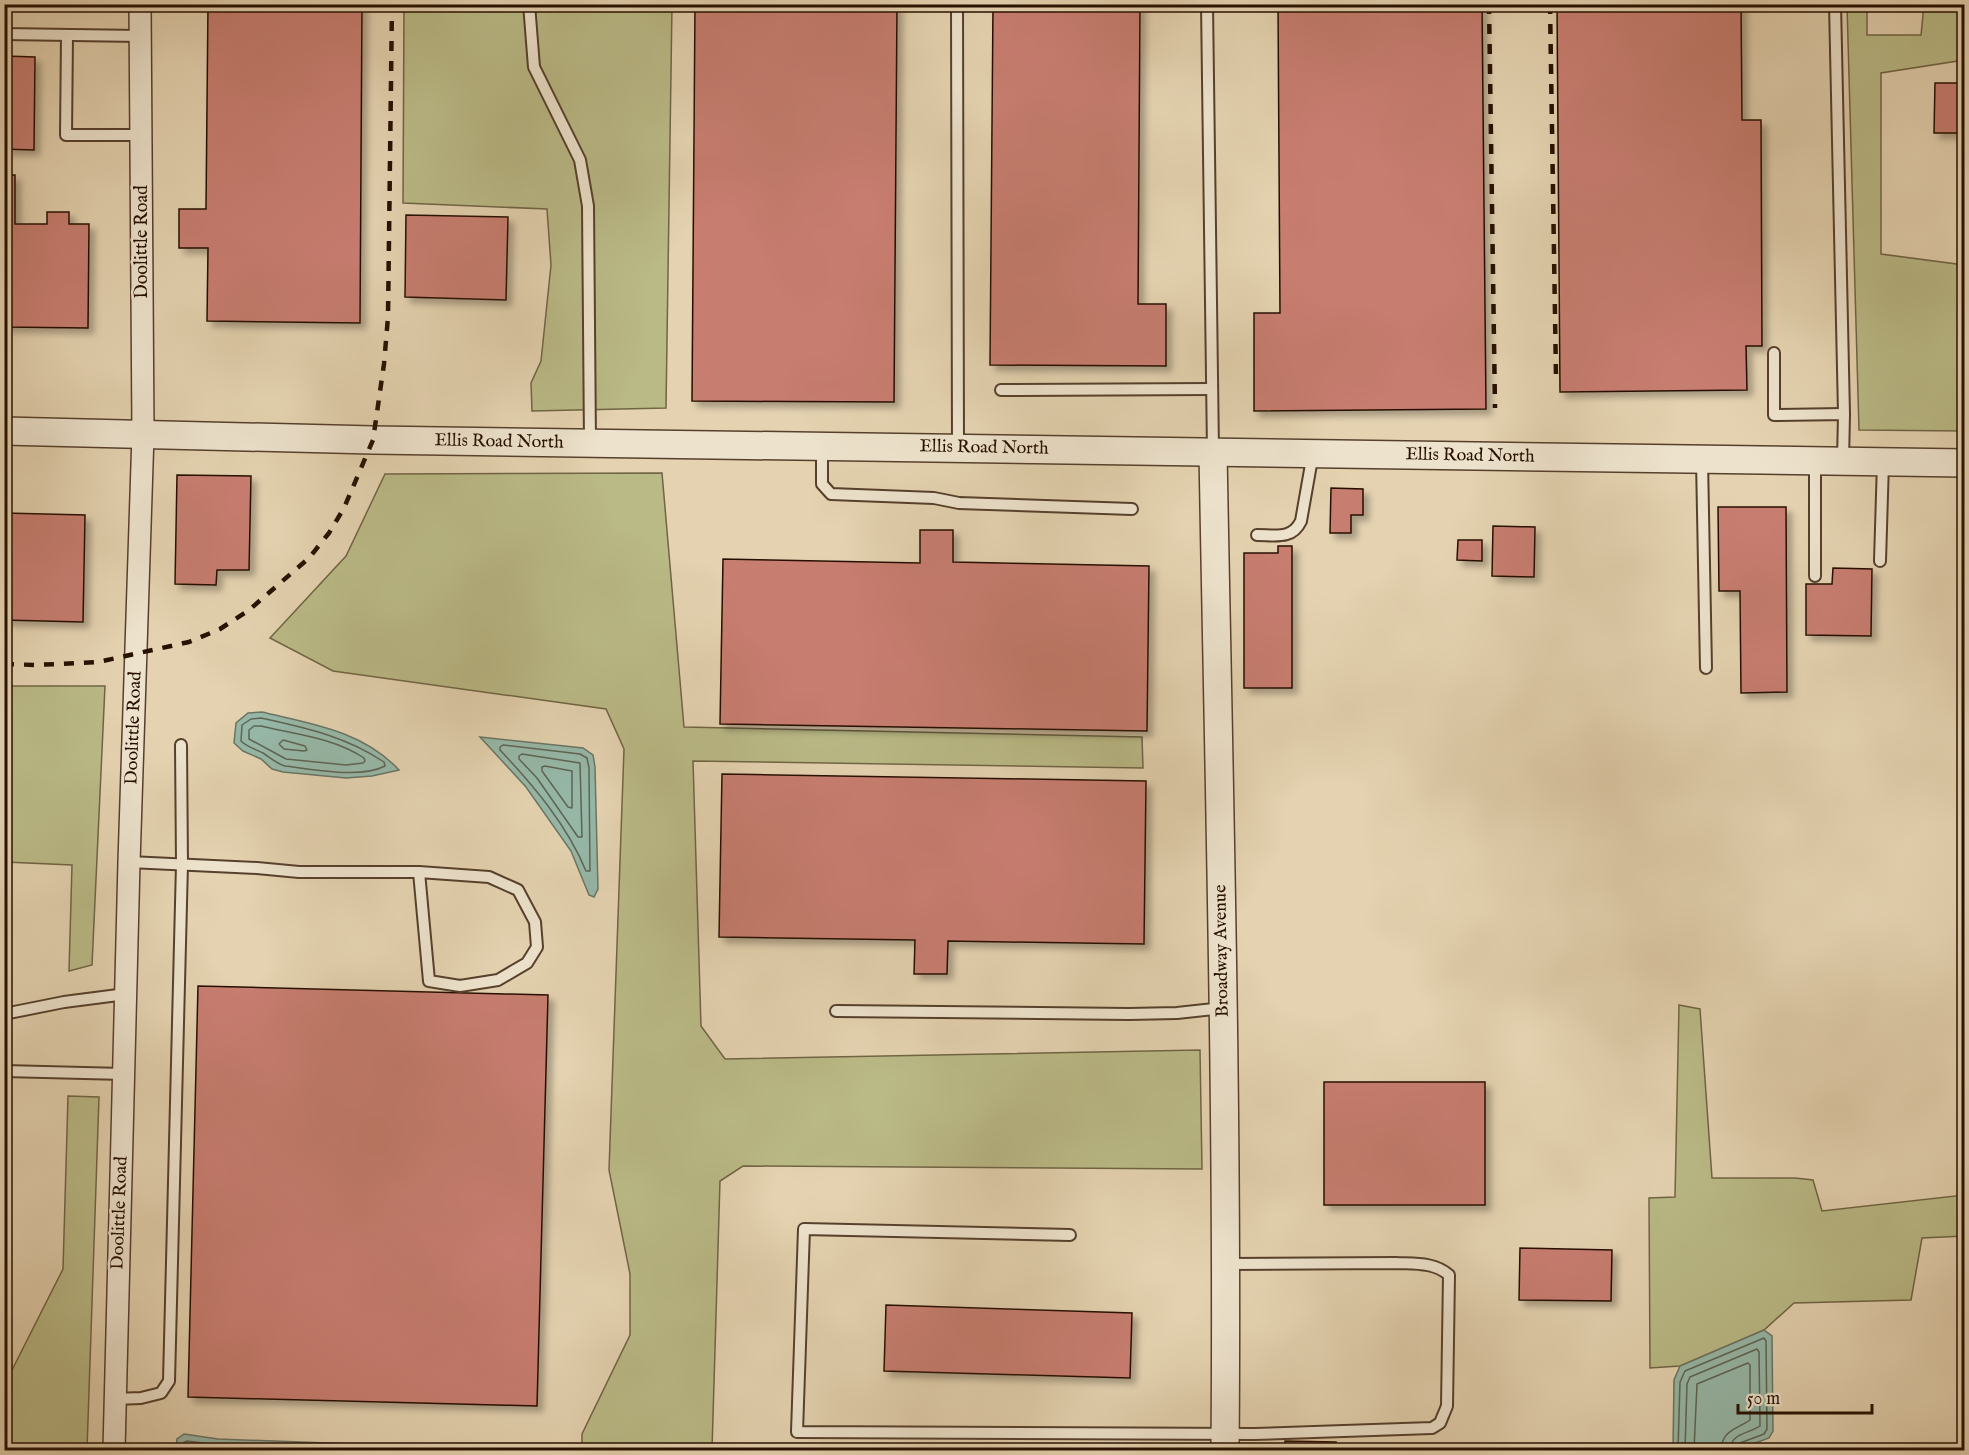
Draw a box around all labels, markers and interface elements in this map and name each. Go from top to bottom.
street label: Doolittle Road [131,185,154,299]
street label: Ellis Road North [434,429,564,455]
street label: Ellis Road North [919,435,1049,461]
street label: Ellis Road North [1405,443,1535,469]
street label: Doolittle Road [121,670,147,785]
street label: Broadway Avenue [1209,884,1235,1018]
street label: Doolittle Road [107,1155,133,1270]
scale bar [1738,1377,1872,1415]
text: 50 m [1747,1388,1780,1411]

